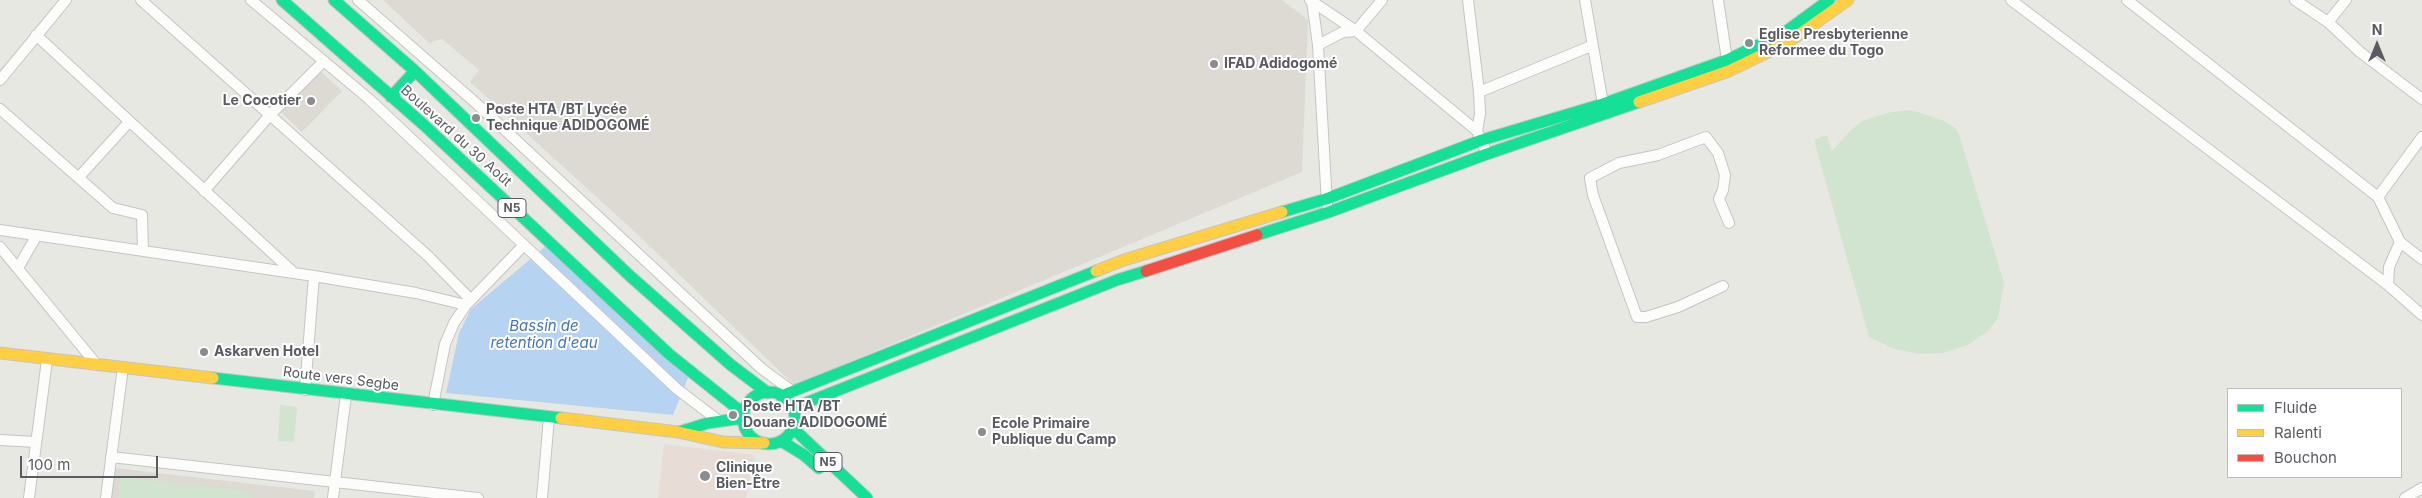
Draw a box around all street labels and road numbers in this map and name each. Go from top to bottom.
street label: Boulevard du 30 Août [397,82,515,190]
road number: N5 [498,198,526,218]
street label: Route vers Segbe [282,364,400,394]
road number: N5 [814,452,842,472]

